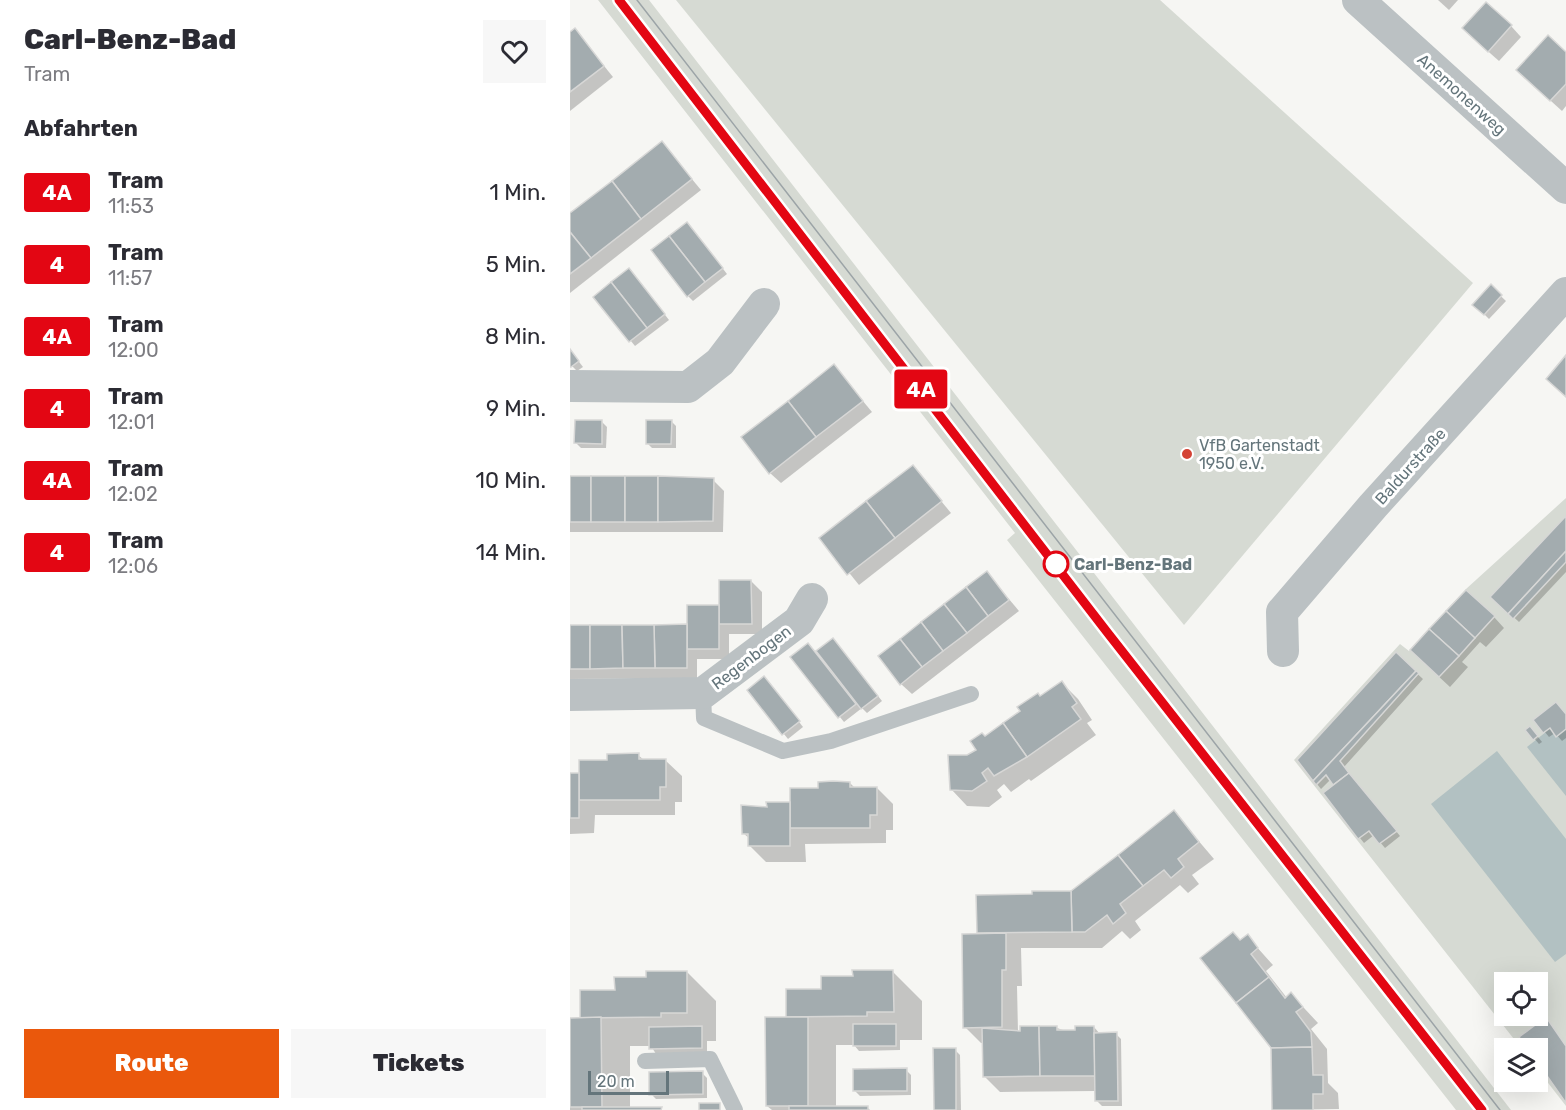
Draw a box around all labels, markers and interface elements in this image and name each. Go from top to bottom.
button: heart [483,20,546,83]
text: Carl-Benz-Bad [24,23,236,56]
street label: Anemonenweg [1414,50,1510,139]
text: Tram [24,62,70,86]
text: Abfahrten [24,115,138,142]
text: Tram [108,167,164,194]
text: 1 Min. [490,179,546,206]
text: 4A [42,180,72,205]
text: 11:53 [108,194,154,218]
text: Tram [108,239,164,266]
text: 5 Min. [486,251,546,278]
text: 4 [50,252,64,277]
text: 11:57 [108,266,152,290]
text: Tram [108,311,164,338]
text: 8 Min. [485,323,546,350]
text: 4A [42,324,72,349]
text: 12:00 [108,338,159,362]
line badge: 4A [894,370,948,408]
text: 4A [906,377,936,402]
text: Tram [108,383,164,410]
text: 9 Min. [486,395,546,422]
text: 4 [50,396,64,421]
text: 12:01 [108,410,155,434]
street label: Baldurstraße [1371,424,1450,508]
place label: VfB Gartenstadt 1950 e.V. [1199,436,1320,473]
marker: VfB Gartenstadt 1950 e.V. [1180,447,1194,461]
text: Tram [108,455,164,482]
text: 10 Min. [476,467,546,494]
text: 4A [42,468,72,493]
text: 12:02 [108,482,158,506]
text: Tram [108,527,164,554]
text: 14 Min. [476,539,546,566]
text: 4 [50,540,64,565]
marker: Carl-Benz-Bad [1043,551,1069,577]
text: 12:06 [108,554,158,578]
place label: Carl-Benz-Bad [1074,555,1192,574]
street label: Regenbogen [708,621,795,693]
map controls [1494,972,1548,1092]
button: locate [1494,972,1548,1026]
button: Route [24,1029,279,1098]
button: Tickets [291,1029,546,1098]
button: layers [1494,1038,1548,1092]
scale bar [588,1068,669,1096]
text: 20 m [597,1072,635,1091]

